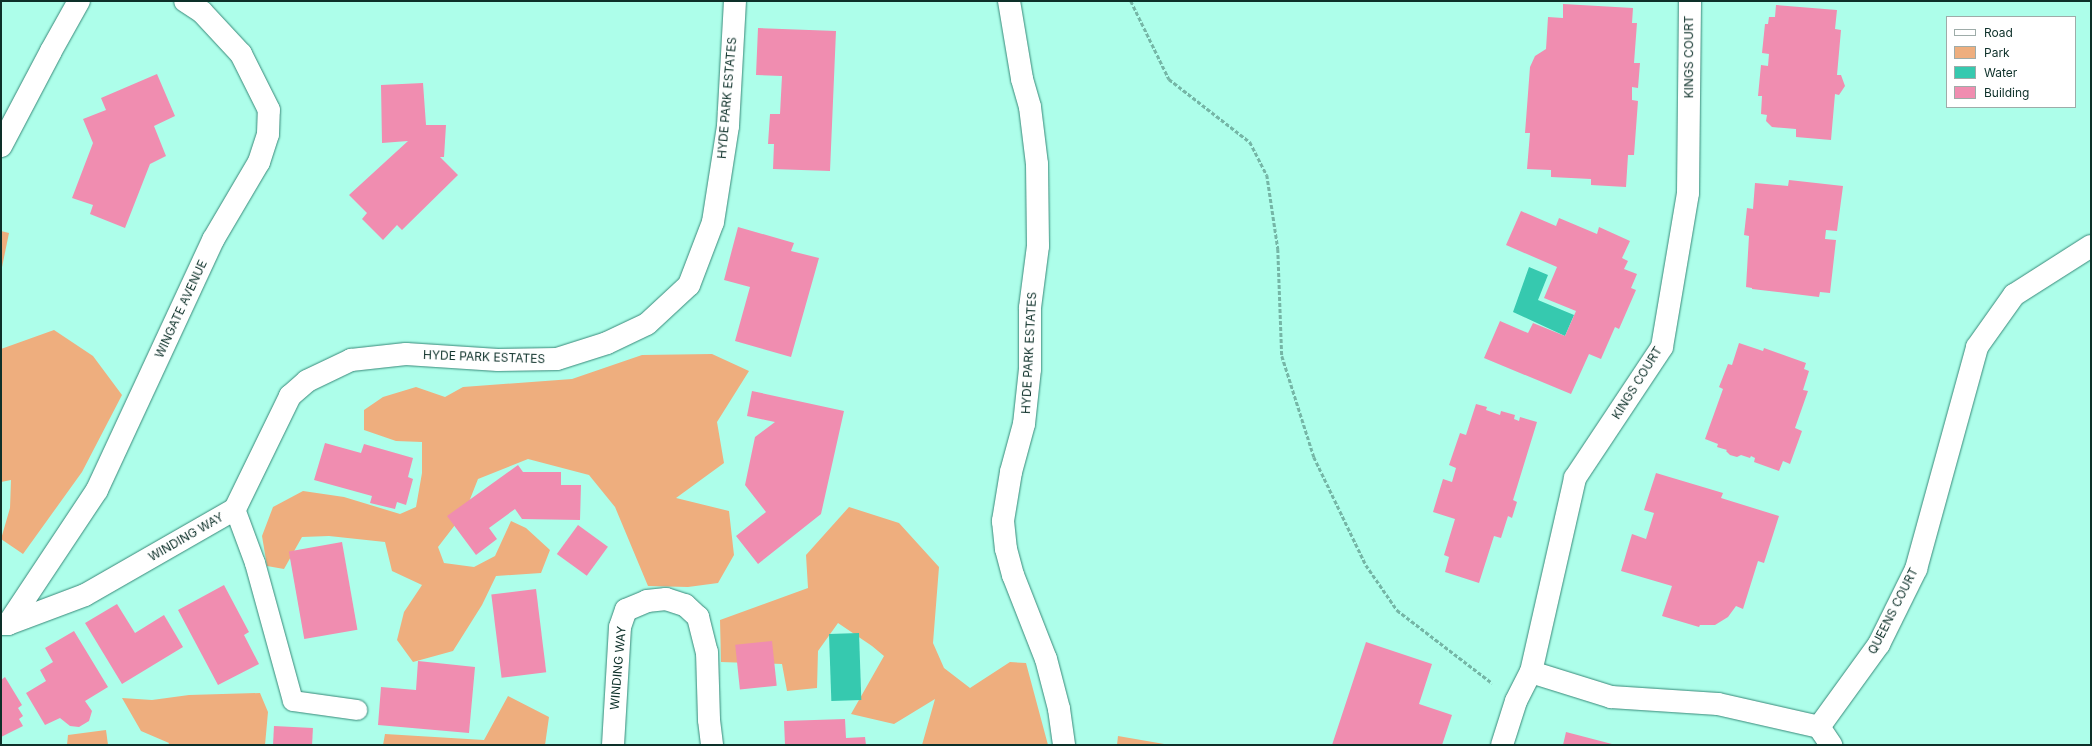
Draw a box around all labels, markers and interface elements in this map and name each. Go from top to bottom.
street label: KINGS COURT [1682,16,1696,98]
legend [1946,16,2076,108]
text: Road [1984,25,2013,40]
street label: HYDE PARK ESTATES [715,37,739,159]
text: Park [1984,45,2010,60]
text: Water [1984,65,2017,80]
text: Building [1984,85,2029,100]
street label: WINGATE AVENUE [152,258,210,360]
street label: HYDE PARK ESTATES [1019,292,1039,414]
street label: KINGS COURT [1609,344,1665,422]
street label: HYDE PARK ESTATES [423,348,545,366]
street label: WINDING WAY [146,510,226,564]
street label: QUEENS COURT [1865,565,1921,657]
street label: WINDING WAY [607,626,629,710]

